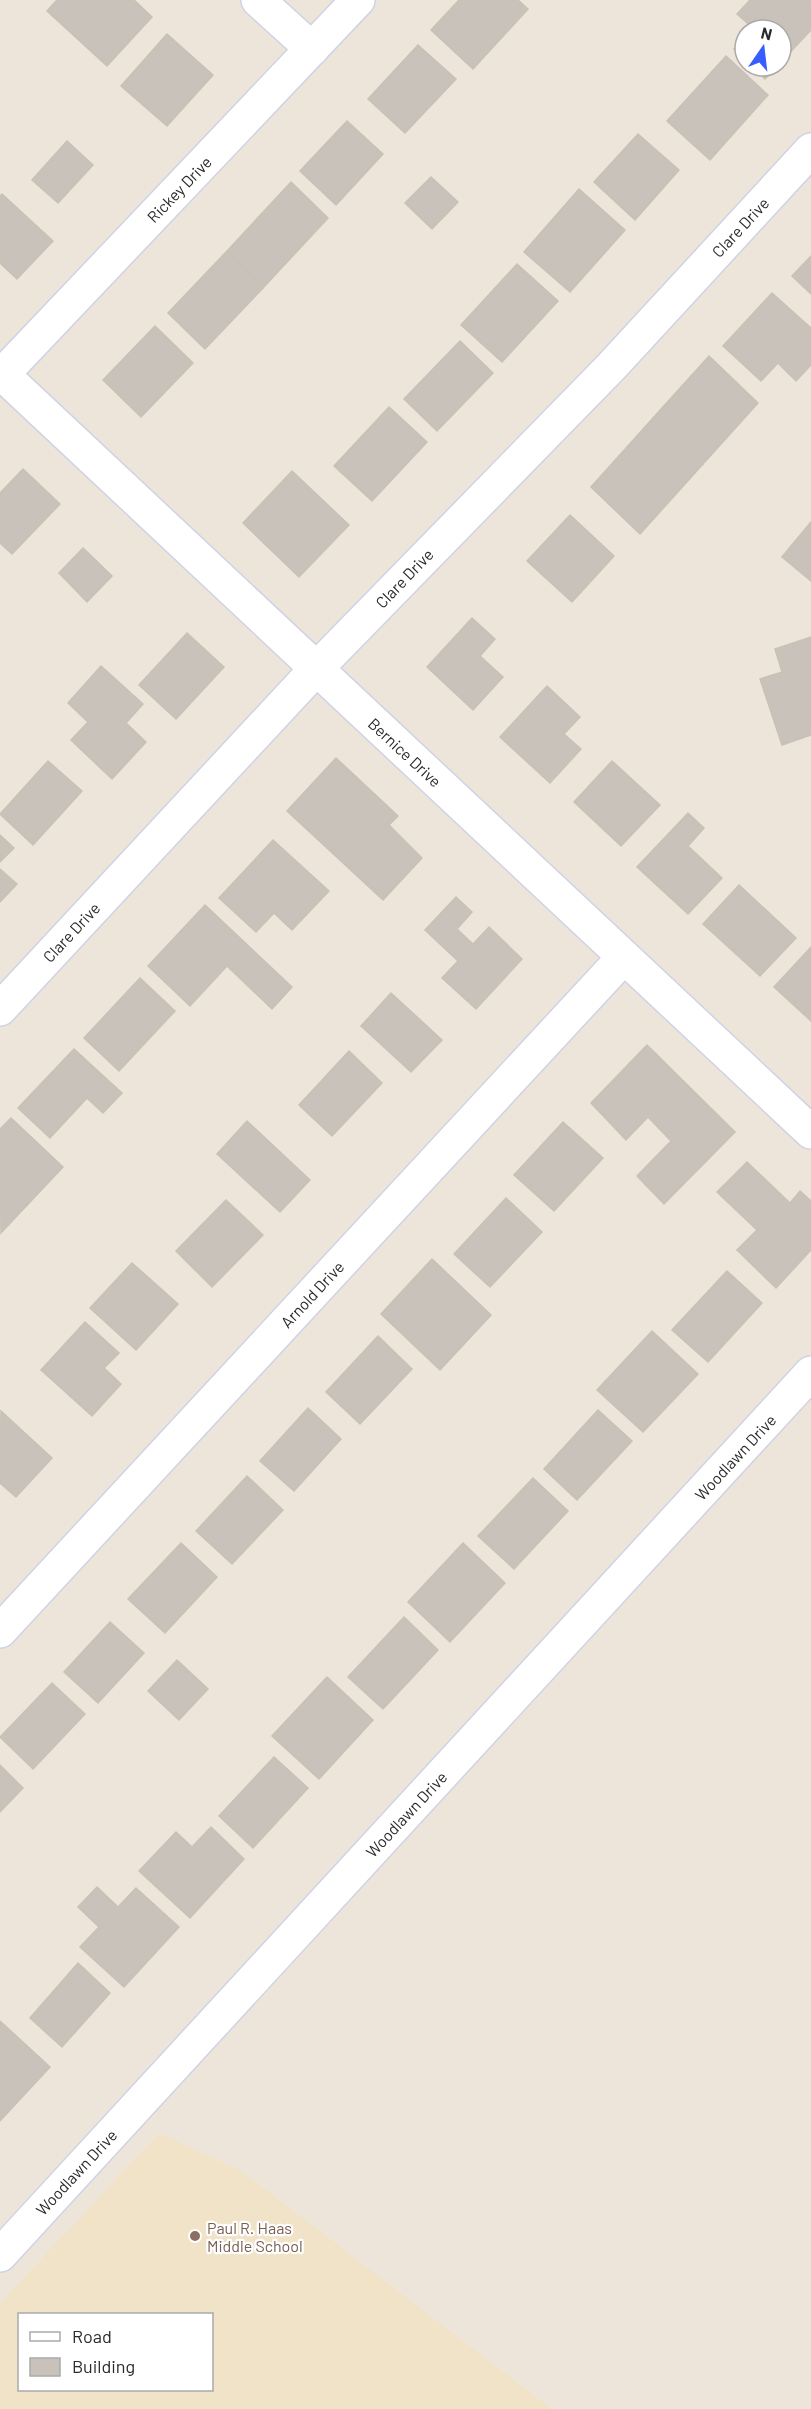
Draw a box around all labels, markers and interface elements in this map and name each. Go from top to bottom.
north arrow [733,18,793,78]
text: N [759,22,774,43]
street label: Rickey Drive [143,152,215,226]
street label: Clare Drive [708,193,772,261]
street label: Clare Drive [371,545,437,611]
street label: Bernice Drive [365,713,445,791]
street label: Clare Drive [39,898,103,966]
street label: Arnold Drive [276,1257,348,1331]
street label: Woodlawn Drive [690,1410,780,1504]
street label: Woodlawn Drive [361,1767,451,1861]
street label: Woodlawn Drive [31,2125,121,2219]
place label: Paul R. Haas Middle School [207,2218,303,2255]
marker: Paul R. Haas Middle School [188,2229,202,2243]
legend [18,2313,213,2391]
text: Road [72,2325,112,2347]
text: Building [72,2355,135,2377]

